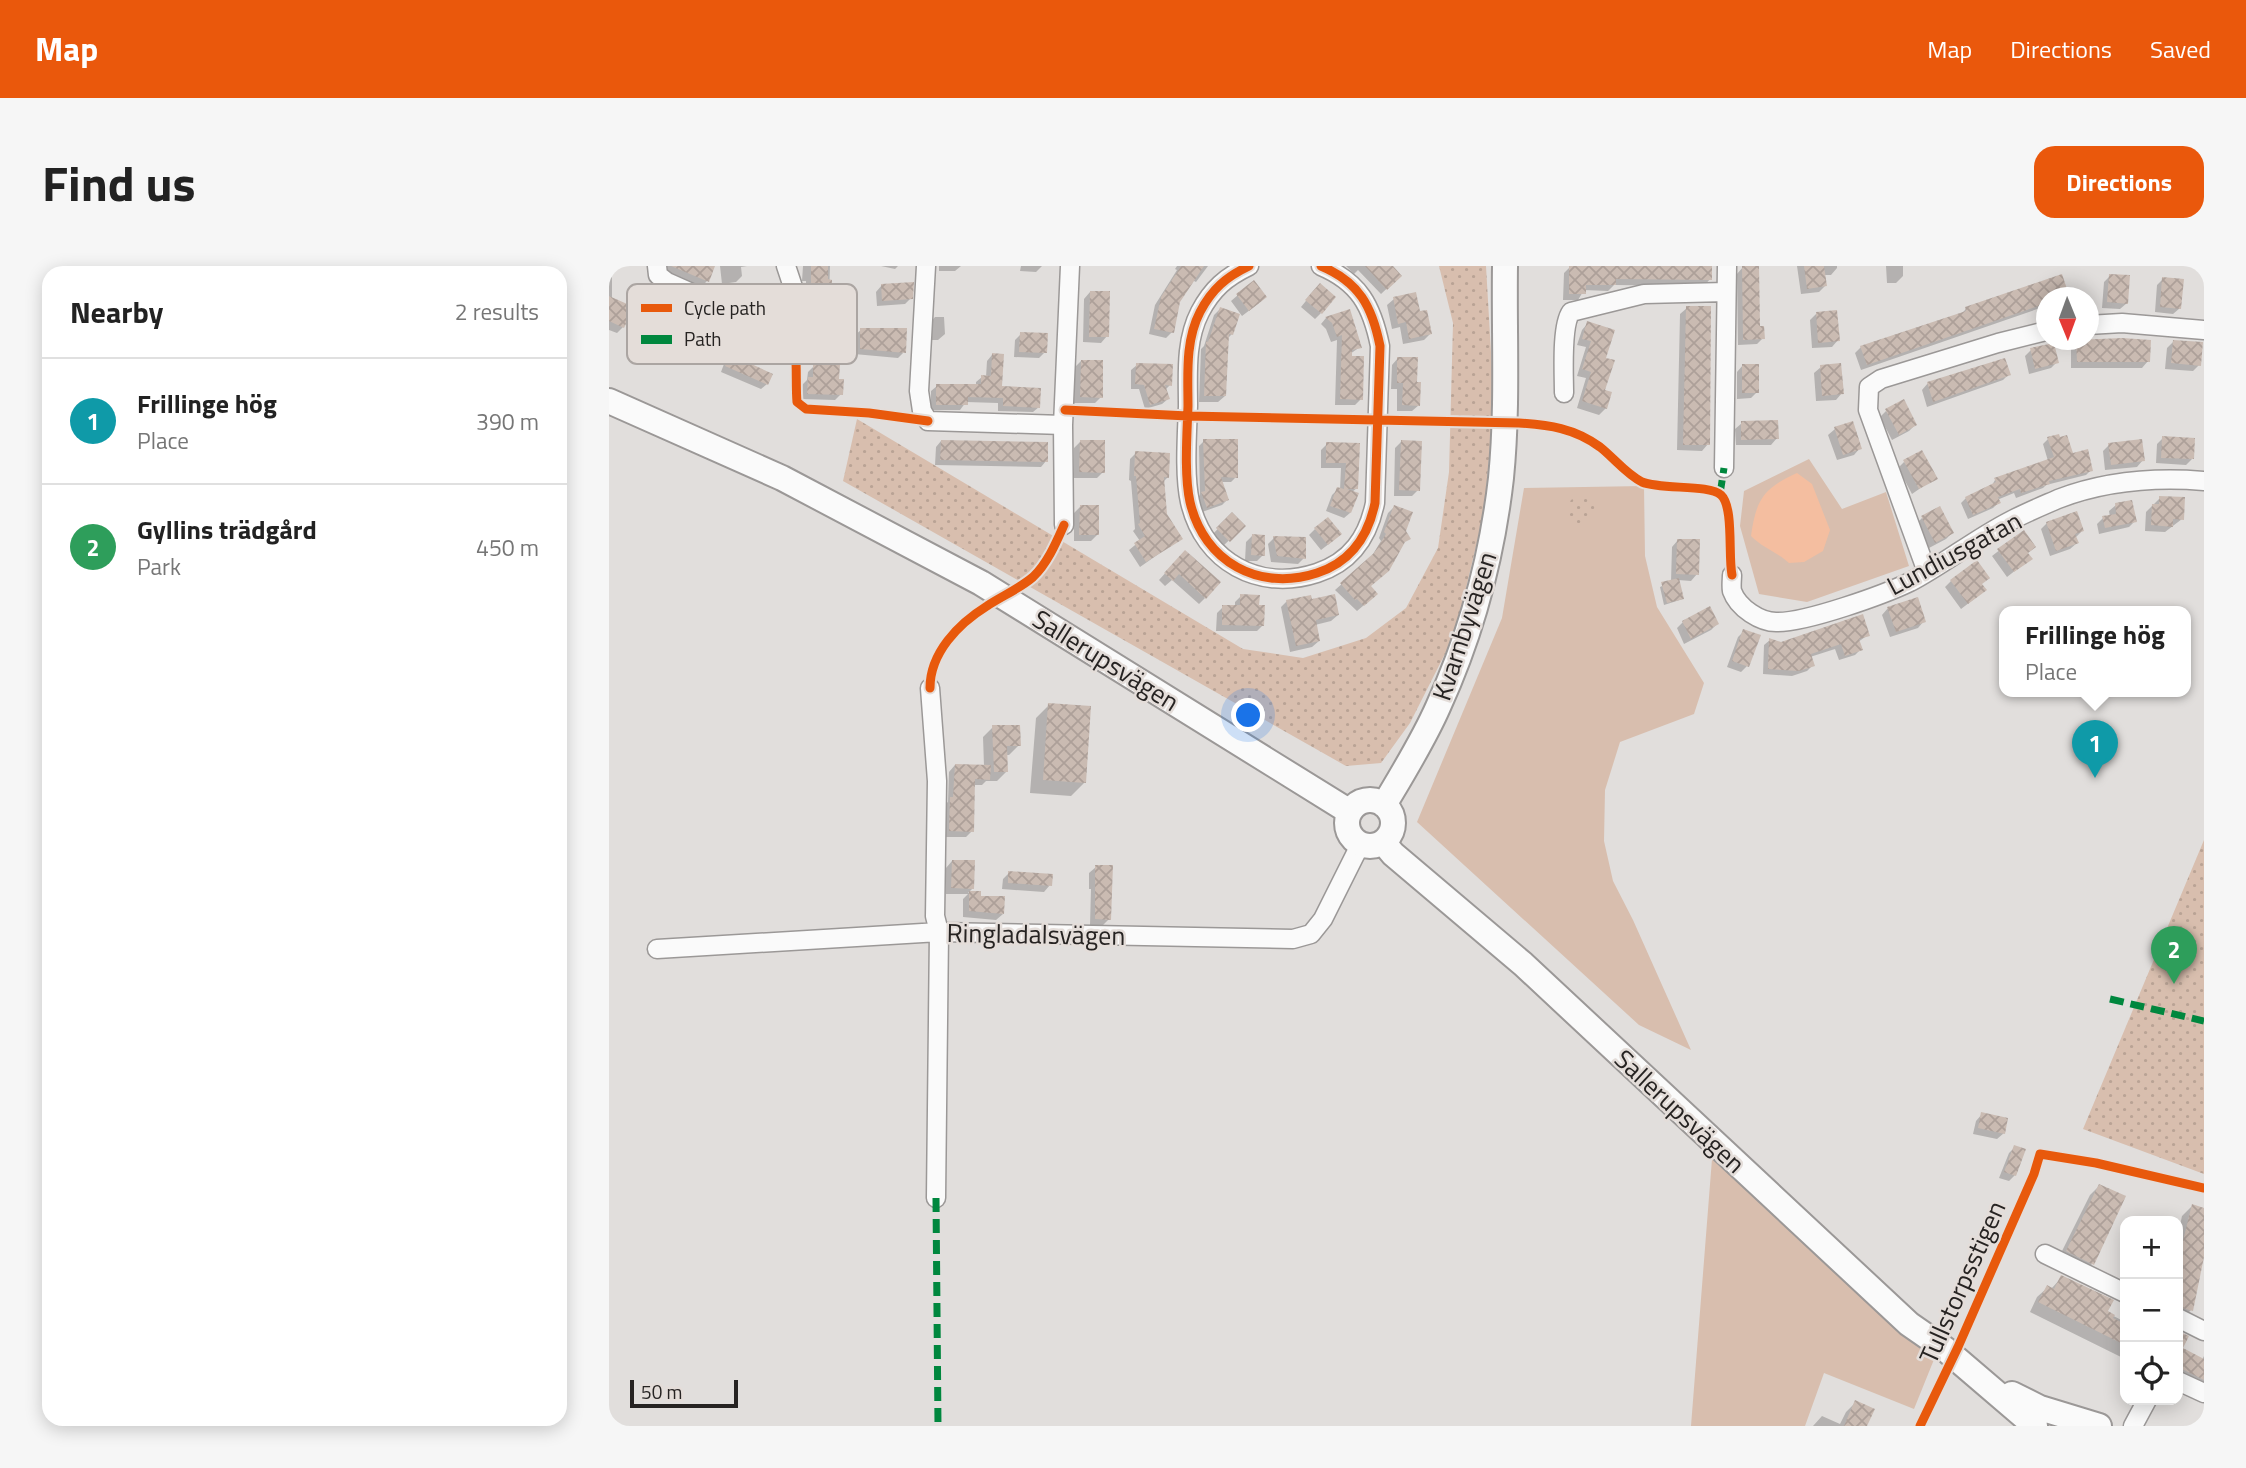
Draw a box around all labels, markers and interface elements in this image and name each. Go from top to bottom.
text: Map [35,24,98,74]
text: Map [1927,31,1972,67]
text: Directions [2010,31,2112,67]
text: Saved [2150,31,2211,67]
text: Find us [42,145,196,220]
button: Directions [2034,146,2204,218]
legend [627,284,857,364]
north arrow [2036,287,2099,350]
text: Nearby [70,289,163,335]
text: Cycle path [684,293,766,322]
text: 2 results [455,294,539,329]
text: Path [684,324,722,353]
text: Frillinge hög [137,384,277,423]
text: 1 [87,404,99,439]
text: 390 m [476,404,539,439]
text: Place [137,423,189,458]
street label: Lundiusgatan [1880,501,2028,605]
text: Gyllins trädgård [137,510,317,549]
text: 2 [87,530,99,565]
text: 450 m [476,530,539,565]
street label: Kvarnbyvägen [1422,547,1506,705]
text: Park [137,549,181,584]
street label: Sallerupsvägen [1025,599,1187,721]
popup [1999,606,2191,697]
text: Frillinge hög [2025,615,2165,654]
text: Place [2025,654,2077,689]
your location [1231,698,1265,732]
pin: 1 [2072,720,2118,778]
street label: Ringladalsvägen [946,913,1126,955]
pin: 2 [2151,926,2197,984]
street label: Sallerupsvägen [1606,1040,1754,1182]
street label: Tullstorpsstigen [1909,1194,2015,1370]
map controls [2120,1216,2183,1405]
button: + [2120,1216,2183,1279]
button: − [2120,1279,2183,1342]
button: locate [2120,1342,2183,1405]
scale bar [630,1377,739,1409]
text: 50 m [641,1377,682,1406]

